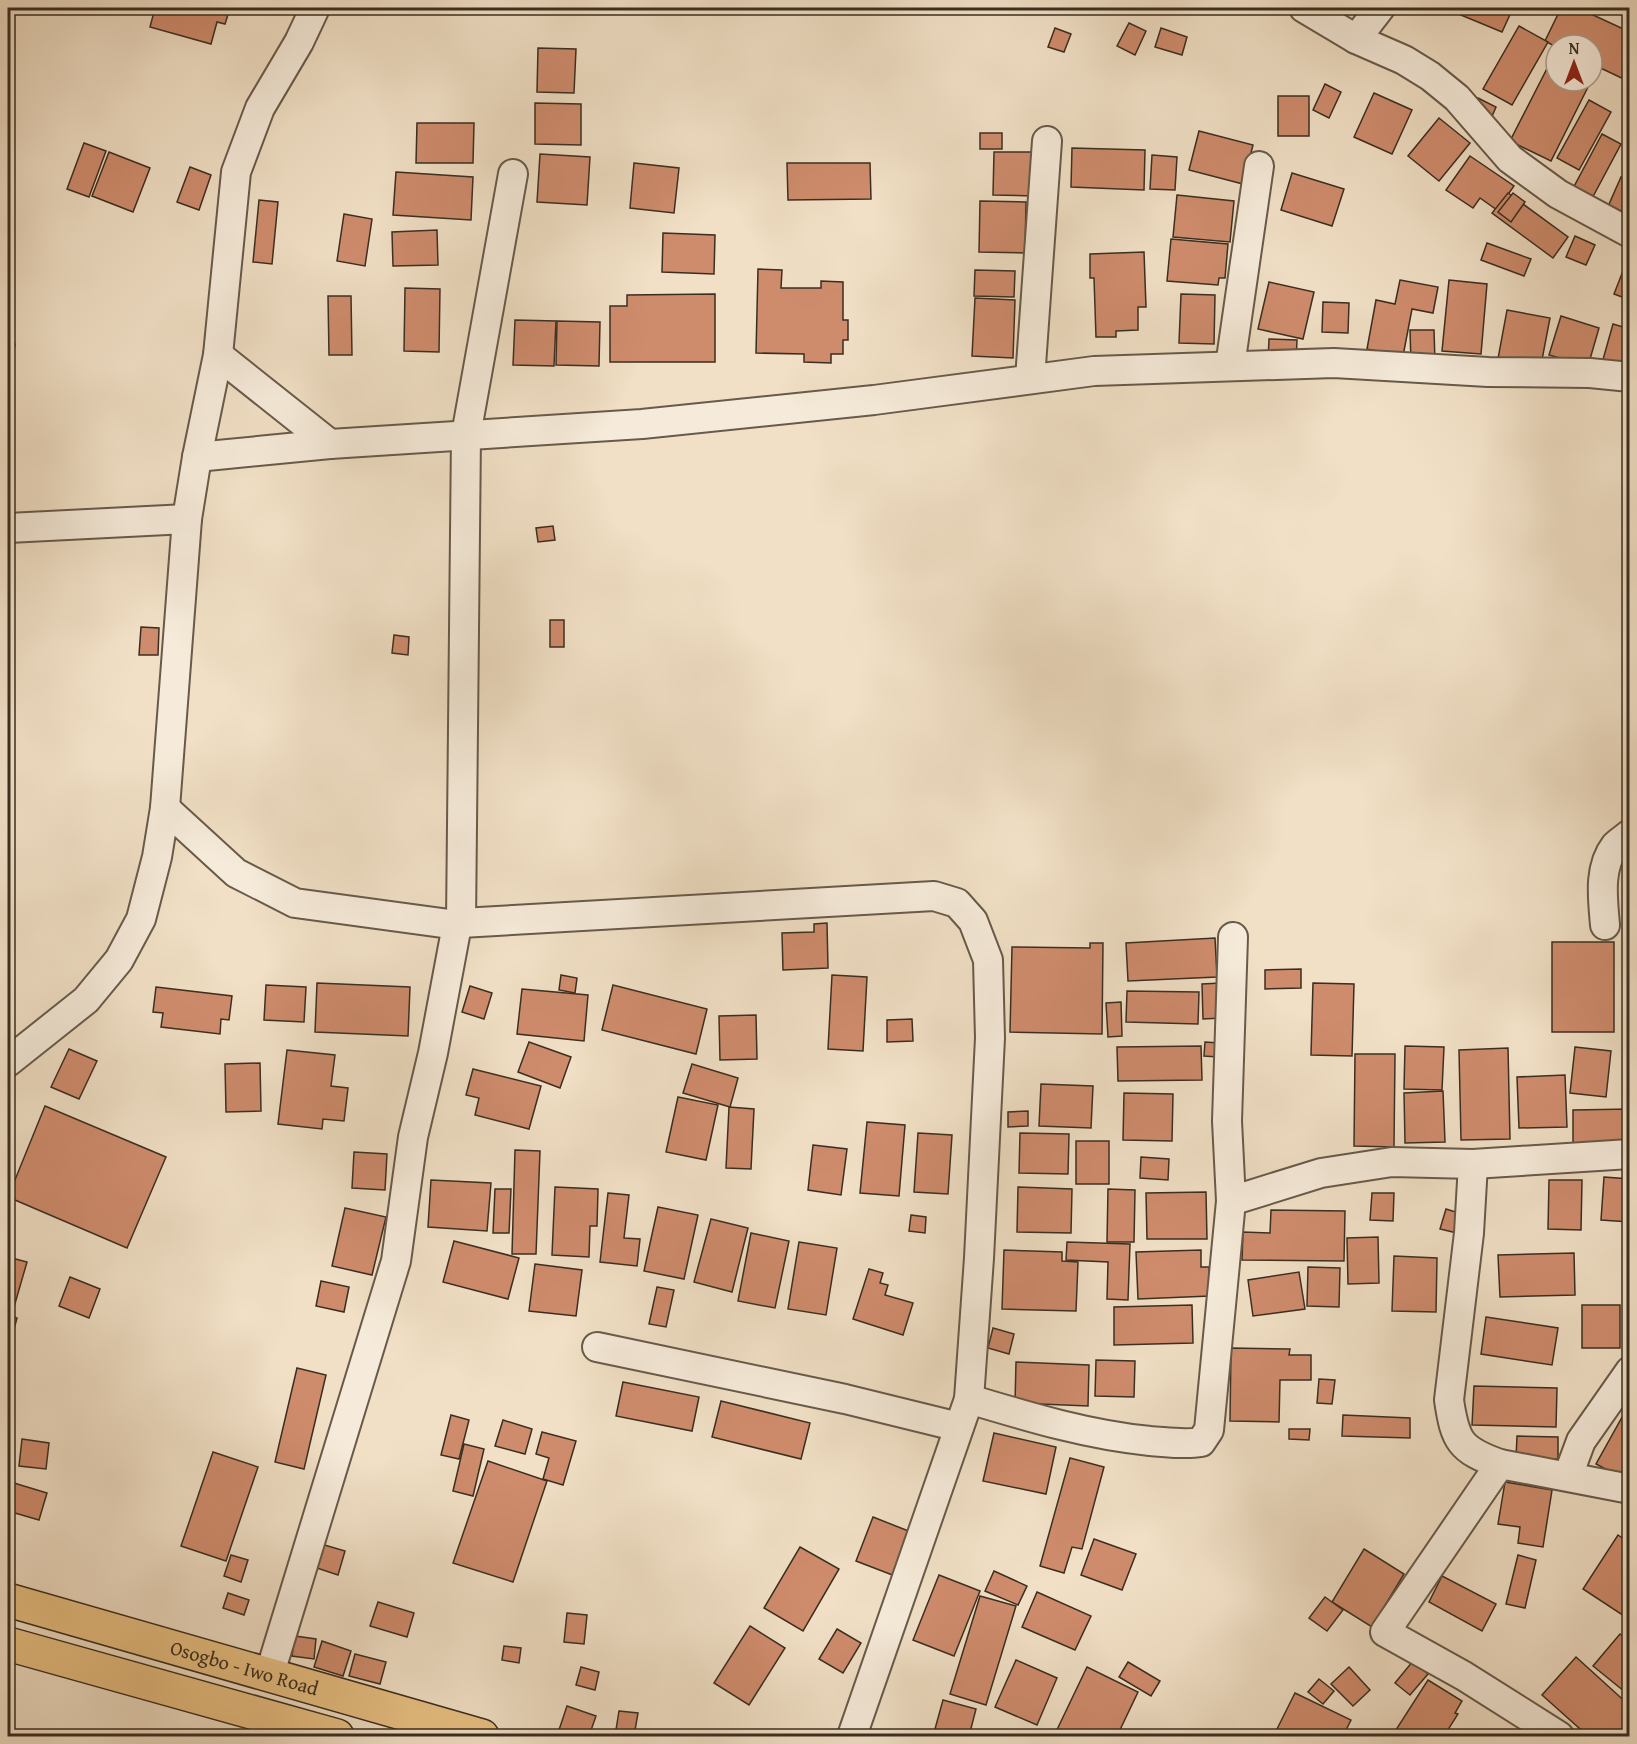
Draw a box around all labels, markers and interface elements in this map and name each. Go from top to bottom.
north arrow [1544,33,1604,93]
text: N [1569,36,1580,60]
street label: Osogbo - Iwo Road [167,1632,322,1703]

